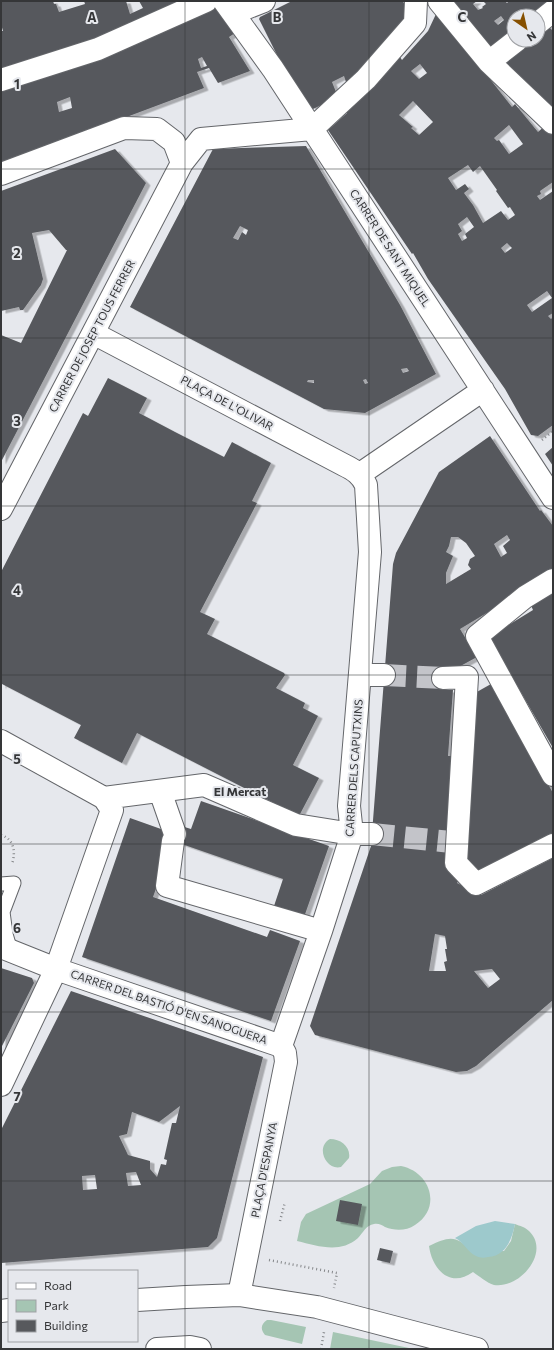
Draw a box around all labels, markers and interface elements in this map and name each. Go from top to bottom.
north arrow [506,8,546,48]
text: A [87,9,97,25]
text: B [273,9,282,25]
text: C [458,9,467,25]
text: N [525,29,539,44]
text: 1 [14,76,20,92]
street label: CARRER DE SANT MIQUEL [348,187,433,309]
text: 2 [13,245,21,261]
street label: CARRER DE JOSEP TOUS FERRER [46,257,139,415]
street label: PLAÇA DE L'OLIVAR [179,373,276,433]
text: 3 [13,413,21,429]
text: 4 [13,582,21,598]
street label: CARRER DELS CAPUTXINS [342,699,365,837]
text: 5 [13,751,21,767]
district label: El Mercat [214,784,266,798]
text: 6 [13,920,21,936]
street label: CARRER DEL BASTIÓ D'EN SANOGUERA [69,966,270,1047]
text: 7 [13,1088,21,1104]
street label: PLAÇA D'ESPANYA [248,1121,279,1219]
legend [8,1270,138,1342]
text: Road [44,1278,72,1292]
text: Park [44,1298,70,1312]
text: Building [44,1318,88,1332]

